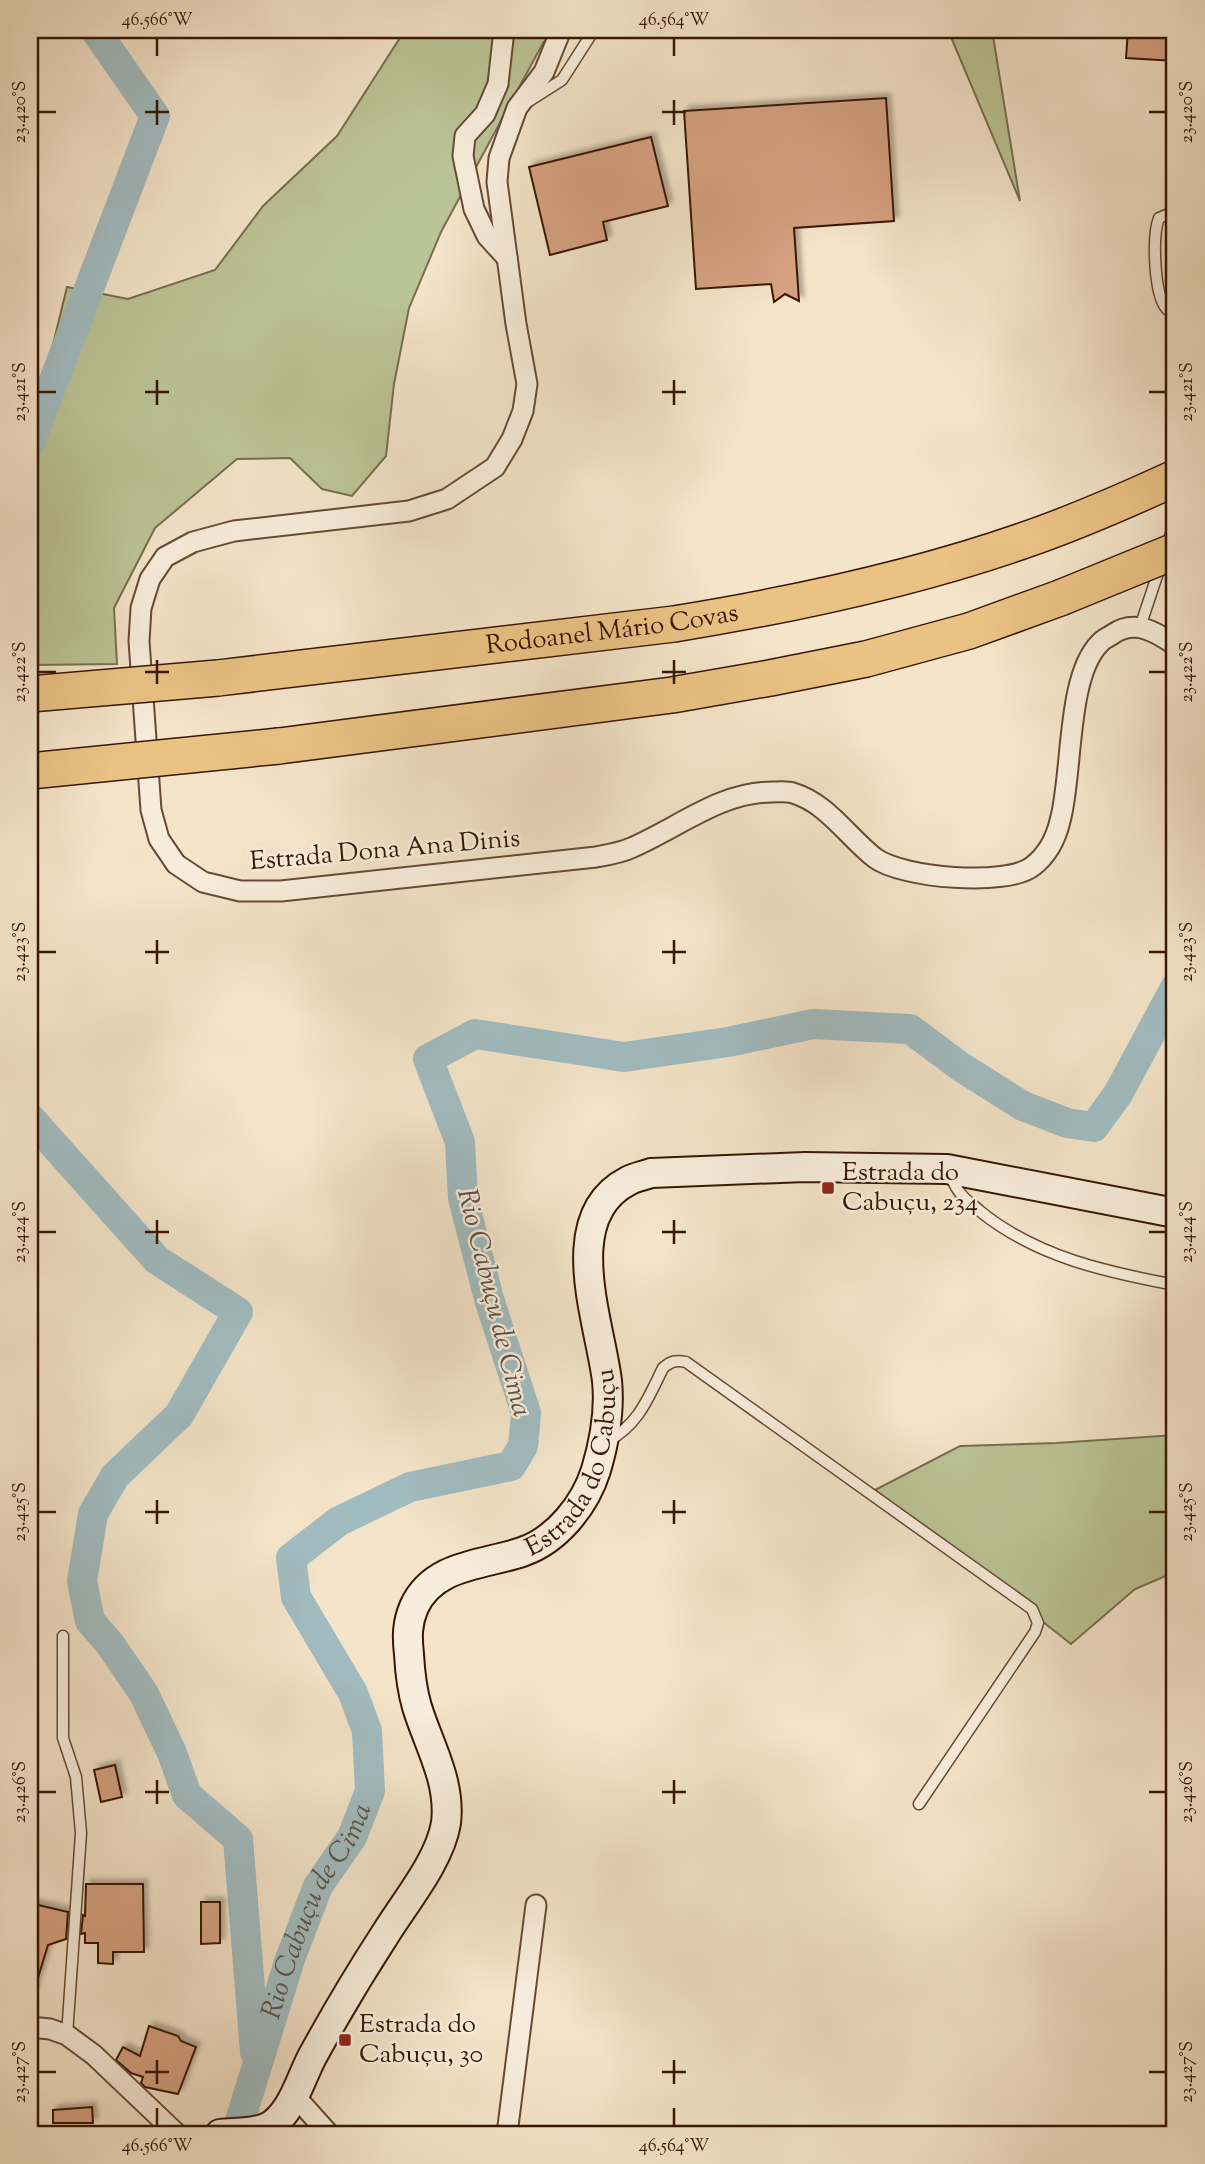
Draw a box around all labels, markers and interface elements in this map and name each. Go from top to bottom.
text: 46.566°W [122,8,192,34]
text: 46.564°W [639,8,709,34]
text: 23.420°S [8,81,34,143]
text: 23.420°S [1175,81,1201,143]
text: 23.421°S [8,362,34,422]
text: 23.421°S [1175,362,1201,422]
street label: Rodoanel Mário Covas [484,595,741,665]
text: 23.422°S [8,641,34,703]
text: 23.422°S [1175,641,1201,703]
street label: Estrada Dona Ana Dinis [248,821,522,881]
text: 23.423°S [8,922,34,982]
text: 23.423°S [1175,922,1201,982]
place label: Estrada do Cabuçu, 234 [842,1155,978,1222]
marker: Estrada do Cabuçu, 234 [820,1180,836,1196]
water label: Rio Cabuçu de Cima [445,1185,541,1421]
text: 23.424°S [8,1201,34,1263]
text: 23.424°S [1175,1201,1201,1263]
street label: Estrada do Cabuçu [519,1366,626,1567]
text: 23.425°S [8,1482,34,1542]
text: 23.425°S [1175,1482,1201,1542]
text: 23.426°S [8,1761,34,1823]
text: 23.426°S [1175,1761,1201,1823]
water label: Rio Cabuçu de Cima [253,1798,383,2024]
place label: Estrada do Cabuçu, 30 [359,2007,483,2074]
marker: Estrada do Cabuçu, 30 [337,2032,353,2048]
text: 23.427°S [8,2041,34,2103]
text: 23.427°S [1175,2041,1201,2103]
text: 46.566°W [122,2134,192,2160]
text: 46.564°W [639,2134,709,2160]

